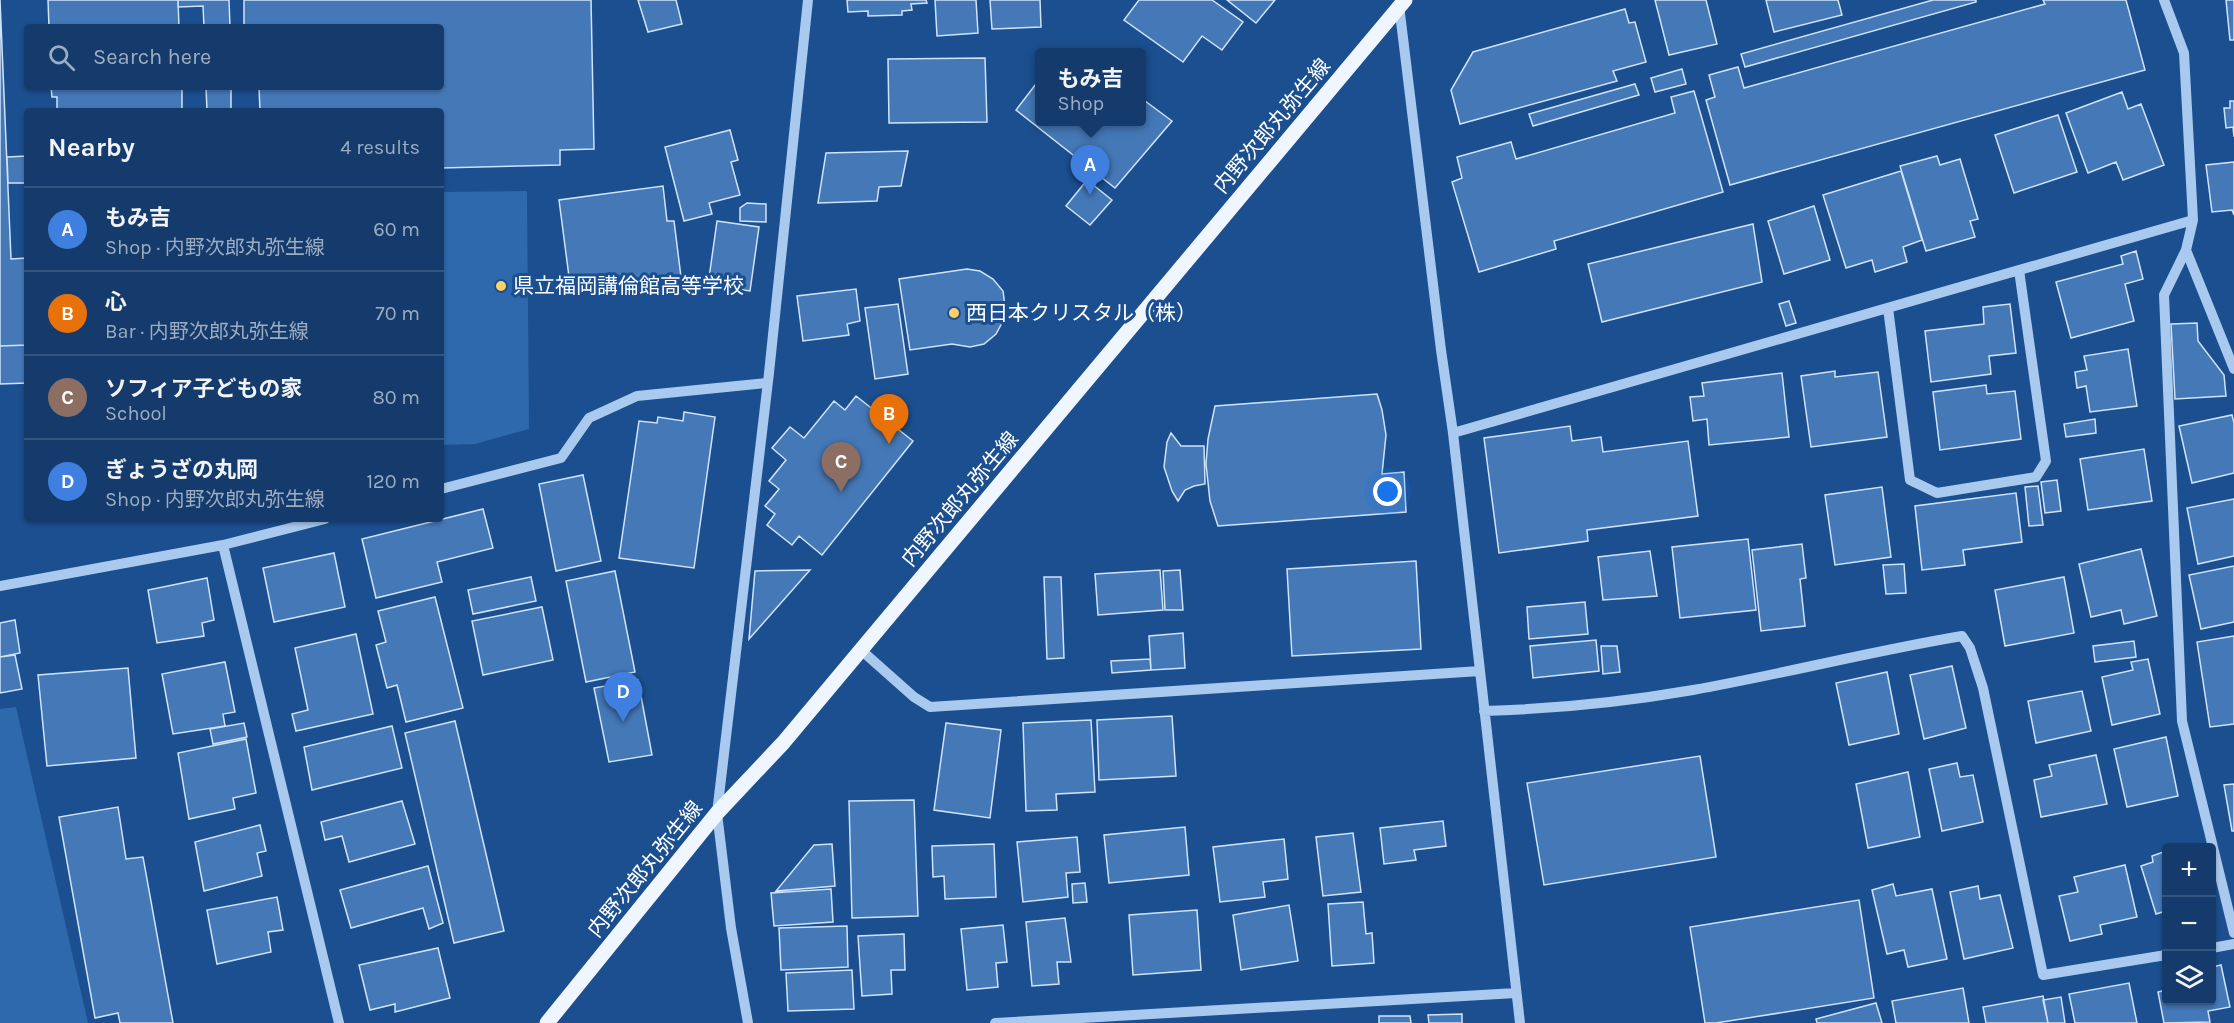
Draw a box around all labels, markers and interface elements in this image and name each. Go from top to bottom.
search box [24,24,444,90]
icon: search [45,41,78,74]
text: Search here [93,44,211,70]
popup [1035,48,1146,126]
street label: 内野次郎丸弥生線 [1209,54,1335,198]
text: もみ吉 [1057,66,1124,92]
text: Shop [1057,92,1104,115]
text: Nearby [48,132,135,163]
text: 4 results [340,136,420,159]
pin: A [1070,146,1110,195]
text: もみ吉 [105,205,171,231]
text: A [61,218,74,241]
text: 60 m [373,218,420,241]
text: Shop · 内野次郎丸弥生線 [105,236,325,259]
place label: 県立福岡講倫館高等学校 [513,274,744,298]
marker: 県立福岡講倫館高等学校 [494,279,508,293]
text: 心 [105,289,127,315]
place label: 西日本クリスタル（株） [966,301,1197,325]
text: B [61,302,74,325]
text: 70 m [375,302,420,325]
marker: 西日本クリスタル（株） [947,306,961,320]
text: Bar · 内野次郎丸弥生線 [105,320,309,343]
text: ソフィア子どもの家 [105,376,303,402]
text: C [61,386,74,409]
text: 80 m [372,386,420,409]
pin: B [870,394,908,444]
text: School [105,402,167,425]
street label: 内野次郎丸弥生線 [897,427,1023,571]
pin: C [822,442,860,492]
text: ぎょうざの丸岡 [105,457,258,483]
text: D [61,470,74,493]
text: 120 m [366,470,420,493]
your location [1373,477,1402,506]
text: Shop · 内野次郎丸弥生線 [105,488,325,511]
pin: D [604,672,642,722]
street label: 内野次郎丸弥生線 [583,796,707,942]
map controls [2162,843,2216,1005]
button: + [2162,843,2216,897]
button: − [2162,897,2216,951]
button: layers [2162,951,2216,1005]

